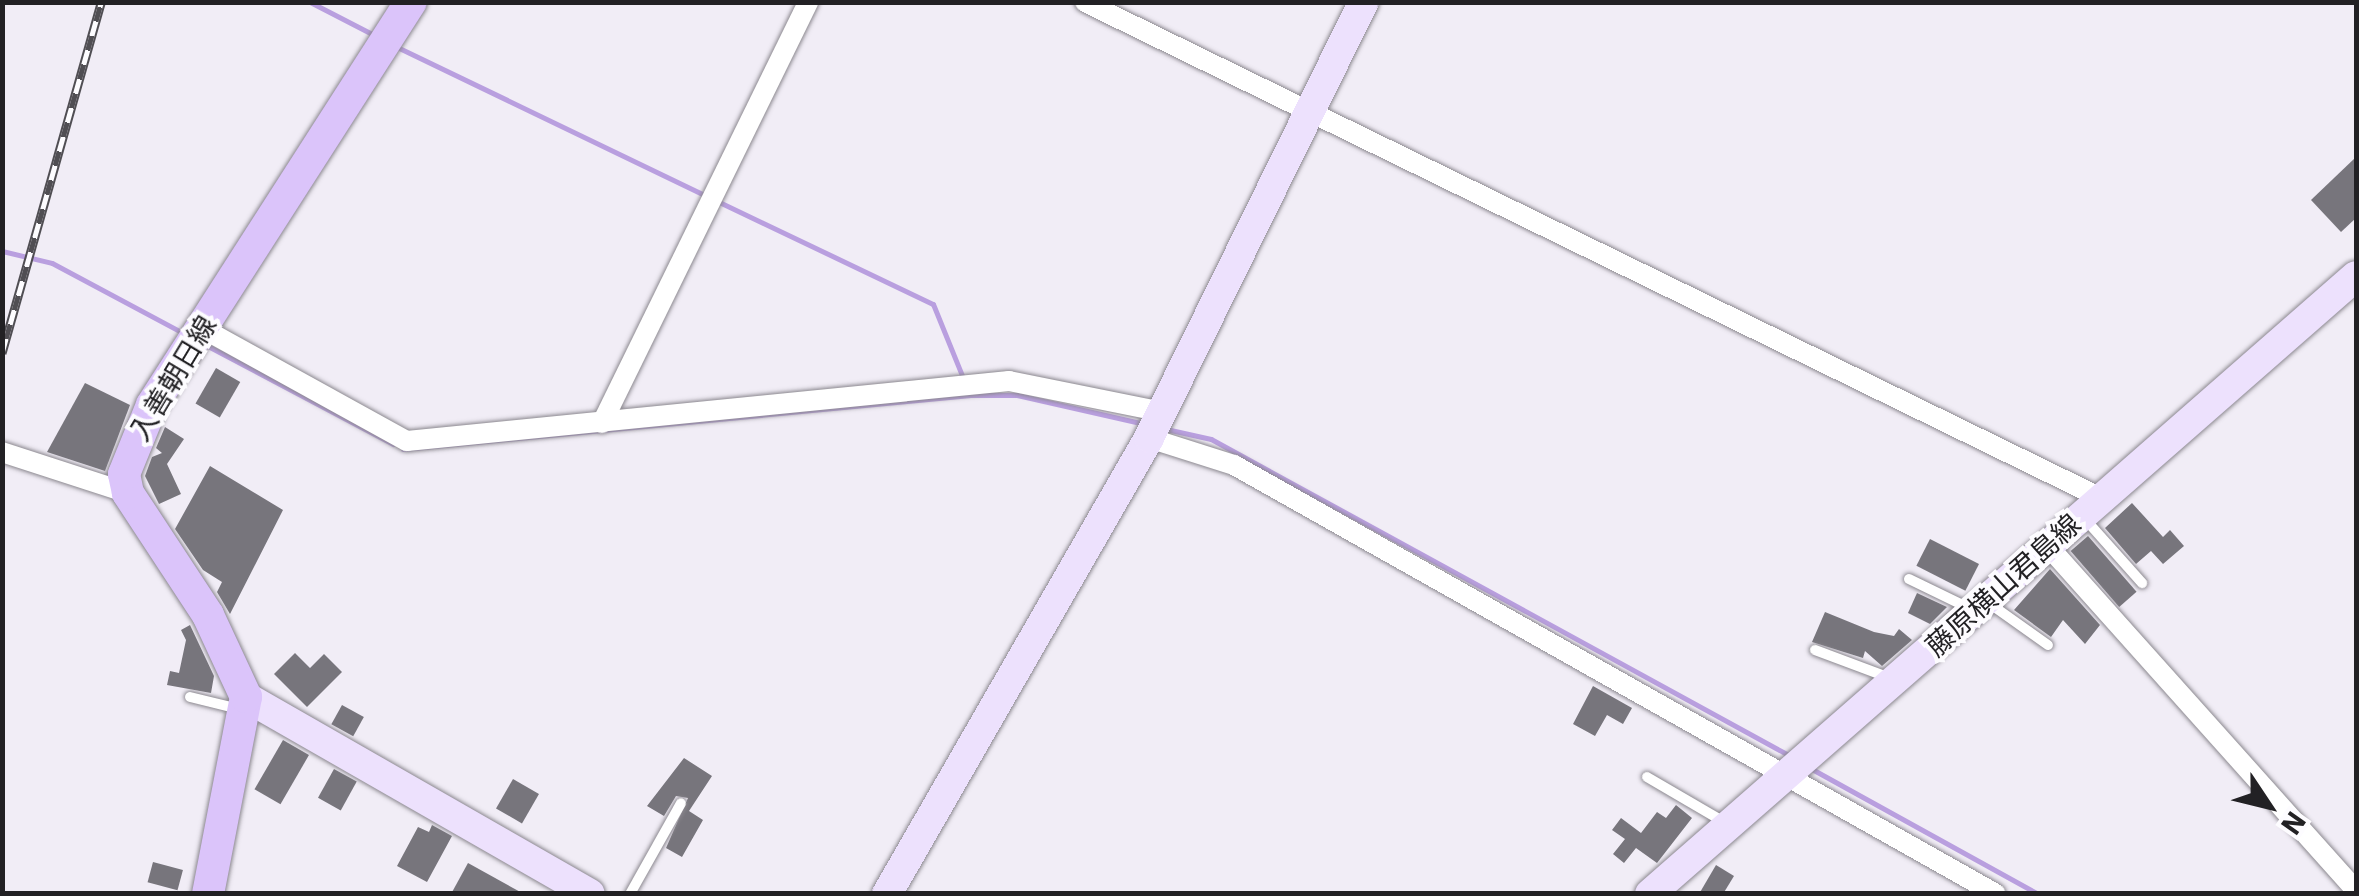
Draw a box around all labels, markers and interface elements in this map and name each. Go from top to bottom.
street label: 入善朝日線 [123,309,223,447]
street label: 藤原横山君島線 [1919,507,2087,663]
north arrow [2219,756,2319,856]
text: N [2273,805,2315,842]

